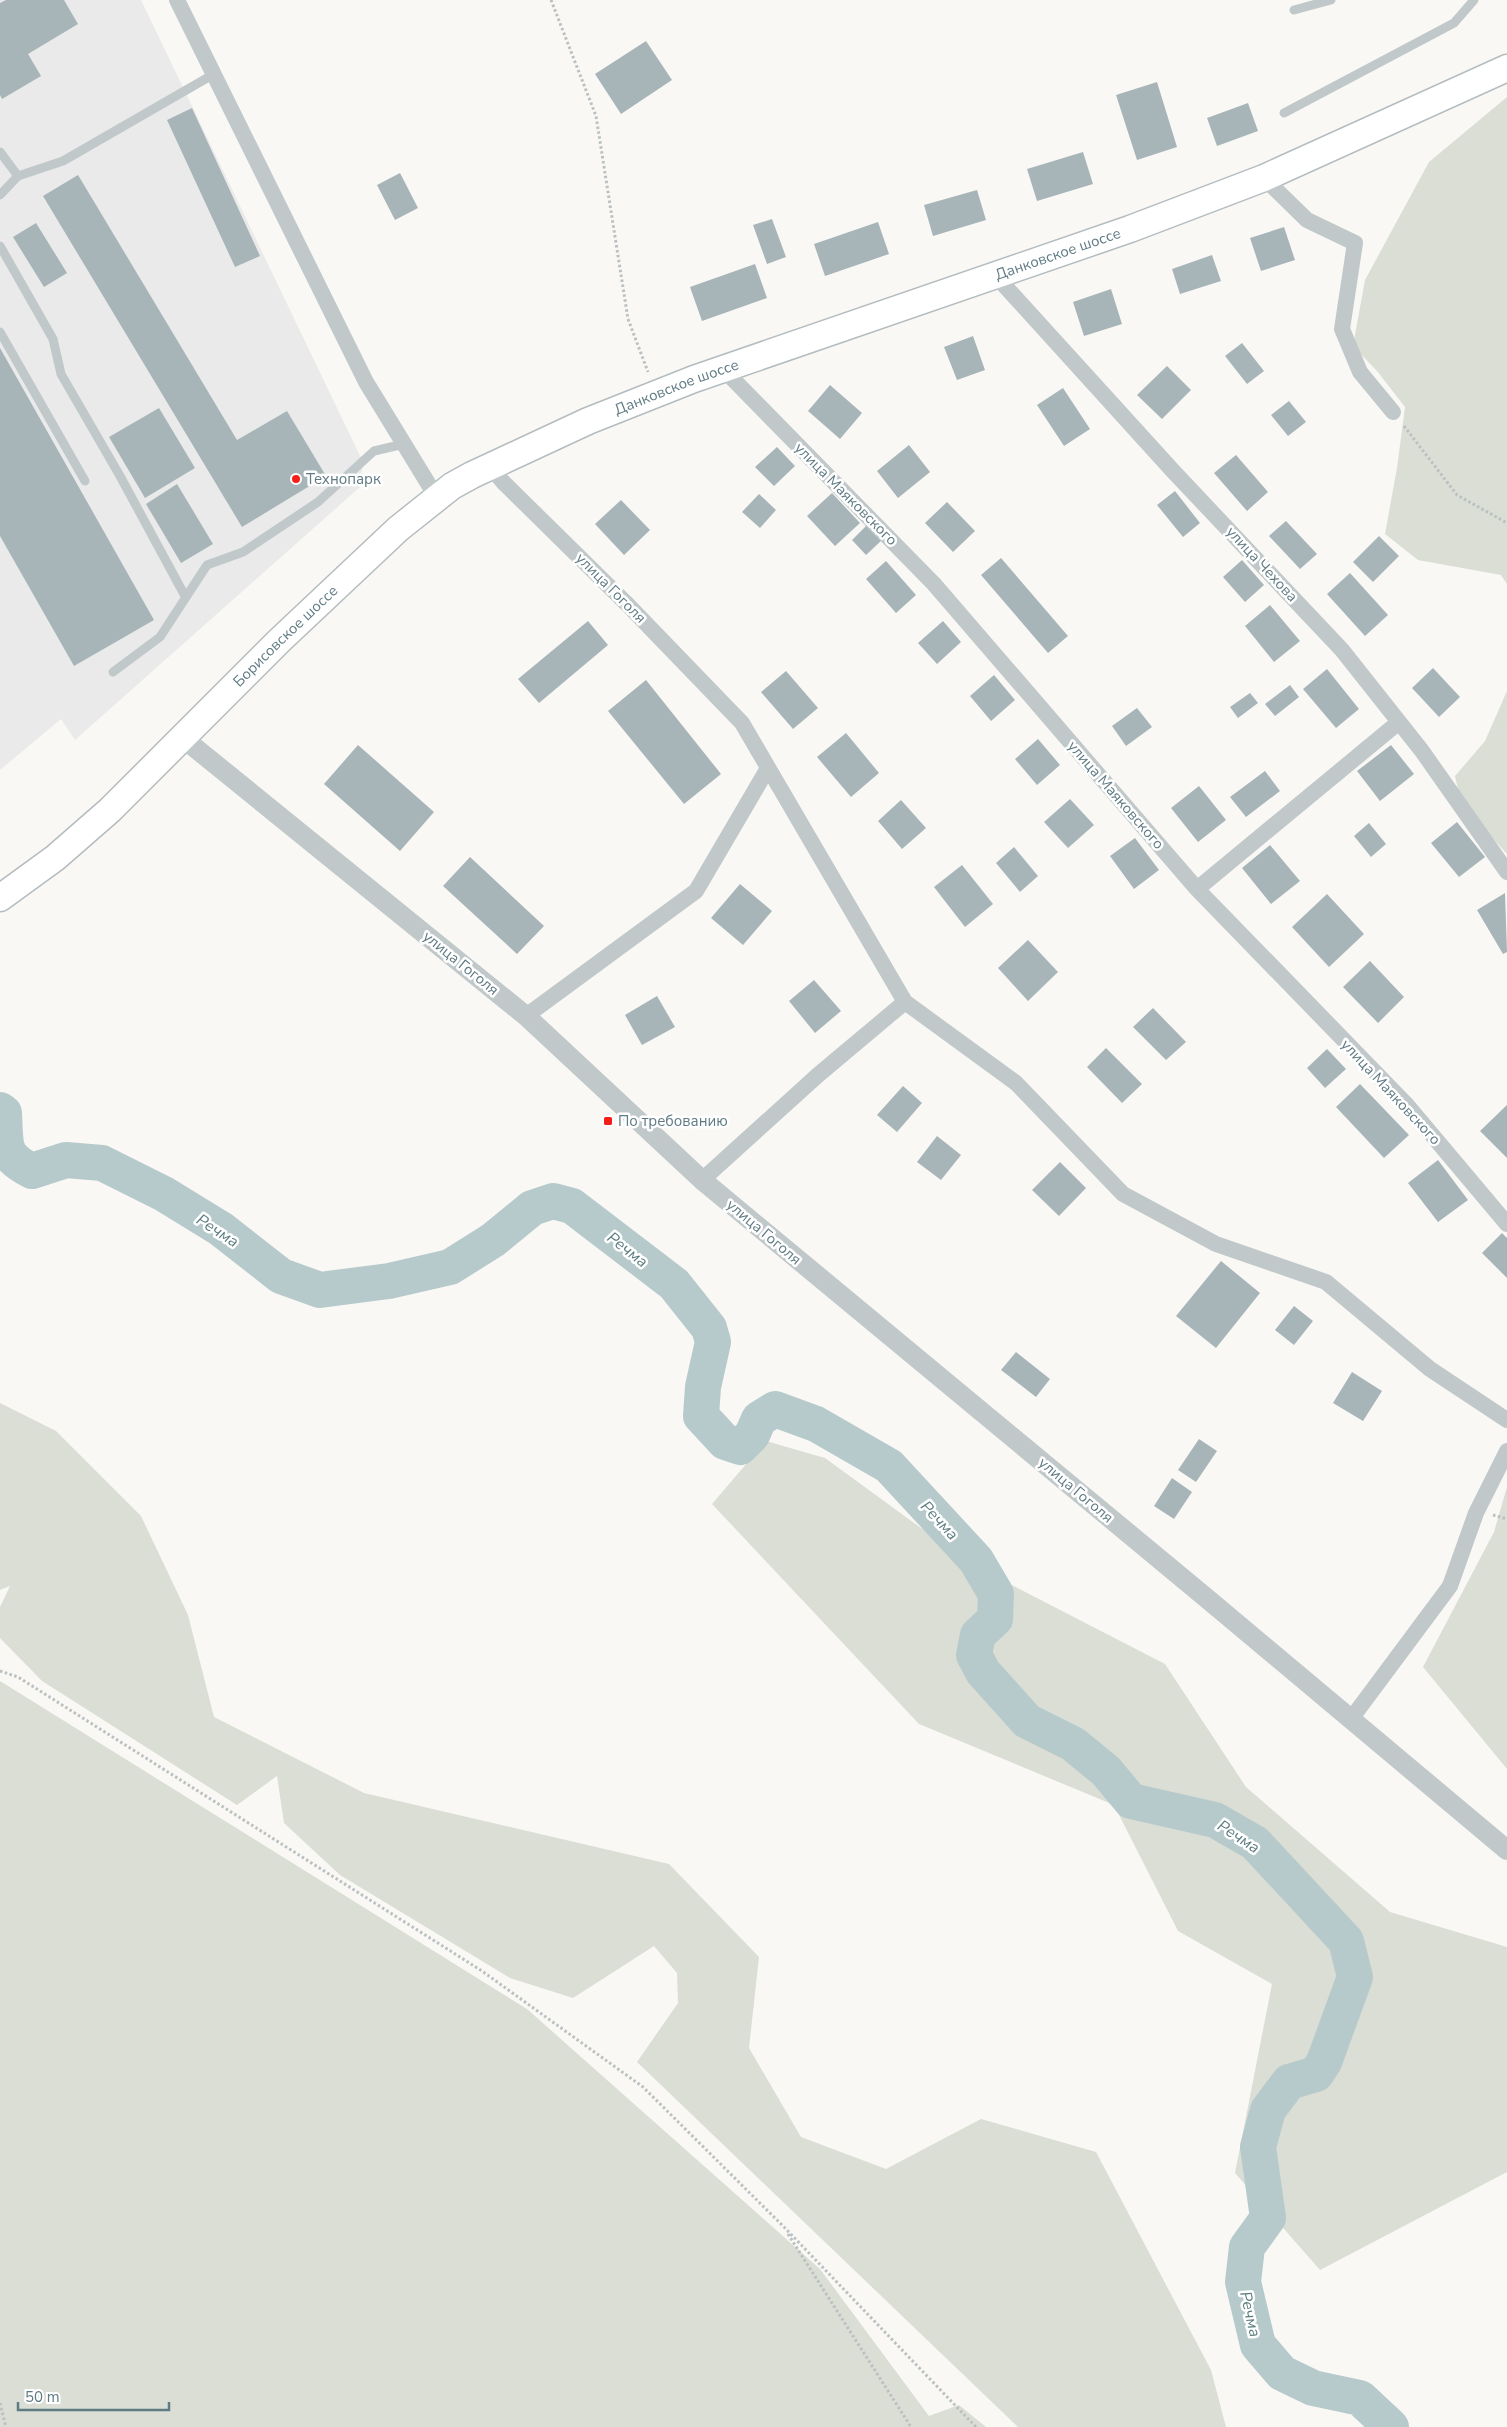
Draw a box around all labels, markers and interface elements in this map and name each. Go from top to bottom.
street label: Данковское шоссе [992,223,1123,285]
street label: Данковское шоссе [611,354,741,420]
street label: улица Маяковского [790,438,902,550]
place label: Технопарк [306,469,381,489]
marker: Технопарк [290,473,302,485]
street label: улица Чехова [1222,522,1302,606]
street label: улица Гоголя [571,548,651,628]
street label: Борисовское шоссе [229,581,342,691]
street label: улица Маяковского [1063,736,1169,854]
street label: улица Гоголя [419,926,503,1000]
street label: улица Маяковского [1337,1035,1445,1149]
place label: По требованию [618,1111,728,1131]
marker: По требованию [602,1115,614,1127]
street label: улица Гоголя [722,1195,806,1269]
water label: Речма [192,1209,243,1253]
water label: Речма [602,1227,652,1273]
street label: улица Гоголя [1034,1453,1118,1527]
water label: Речма [915,1496,963,1545]
water label: Речма [1213,1815,1264,1859]
water label: Речма [1234,2289,1266,2339]
scale bar [18,2380,169,2412]
text: 50 m [25,2387,60,2407]

